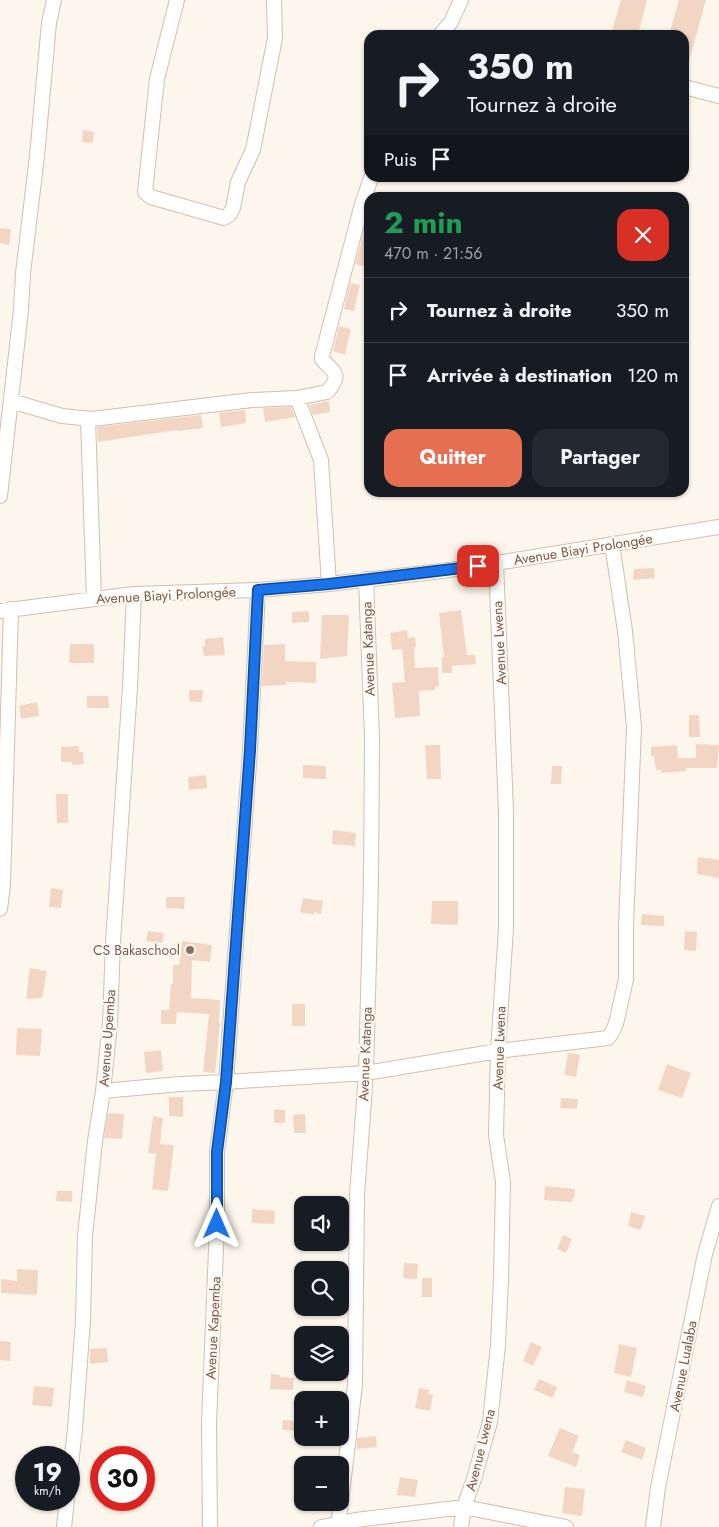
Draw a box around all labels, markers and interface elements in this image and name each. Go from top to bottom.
text: 350 m [467,42,574,92]
icon: right [384,50,449,115]
text: Tournez à droite [467,88,617,120]
icon: arrive [427,145,455,173]
text: Puis [384,146,417,173]
text: 2 min [384,201,463,244]
button: close [617,209,669,261]
text: 470 m · 21:56 [384,242,482,265]
icon: right [384,296,412,324]
text: Tournez à droite [427,297,572,324]
text: 350 m [616,297,669,324]
icon: arrive [384,361,412,389]
text: Arrivée à destination [427,362,612,389]
text: 120 m [627,362,679,389]
button: Quitter [384,429,522,487]
button: Partager [532,429,669,487]
street label: Avenue Biayi Prolongée [512,528,654,570]
pin [457,545,499,587]
icon: arrive [464,552,492,580]
street label: Avenue Biayi Prolongée [95,581,237,609]
street label: Avenue Katanga [356,601,380,697]
street label: Avenue Lwena [487,601,511,685]
place label: CS Bakaschool [93,940,180,960]
marker: CS Bakaschool [184,944,196,956]
street label: Avenue Upemba [94,989,120,1087]
street label: Avenue Katanga [353,1006,377,1102]
street label: Avenue Lwena [488,1006,510,1090]
map controls [294,1196,349,1511]
button: sound [294,1196,349,1251]
position arrow [190,1197,242,1249]
button: search [294,1261,349,1316]
street label: Avenue Kapemba [200,1276,226,1380]
street label: Avenue Lualaba [664,1319,702,1413]
button: layers [294,1326,349,1381]
button: + [294,1391,349,1446]
street label: Avenue Lwena [460,1407,500,1493]
speed limit sign: 30 [90,1446,155,1511]
text: 19 [33,1454,62,1490]
button: − [294,1456,349,1511]
text: km/h [34,1482,61,1500]

